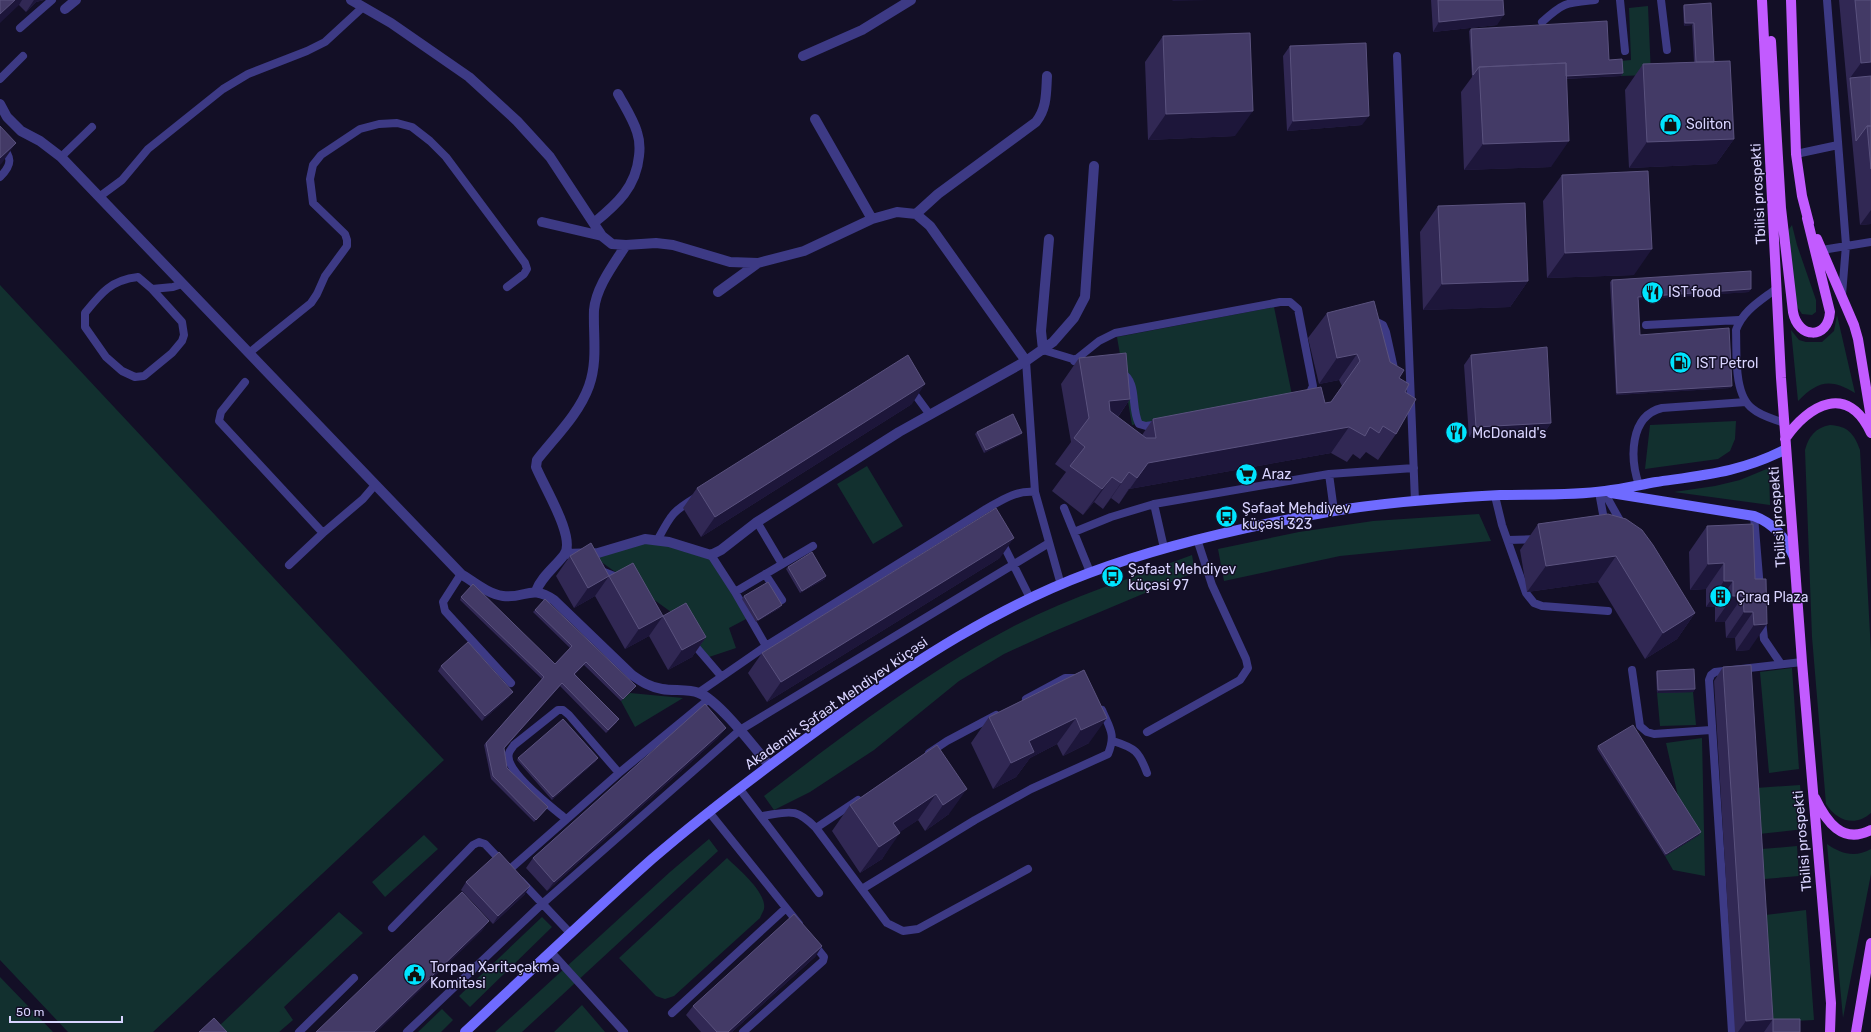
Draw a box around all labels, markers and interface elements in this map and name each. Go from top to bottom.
shop icon: Soliton [1657,111,1683,137]
place label: Soliton [1686,116,1732,133]
street label: Tbilisi prospekti [1747,143,1770,245]
restaurant icon: IST food [1639,279,1665,305]
place label: IST food [1668,284,1721,301]
fuel station icon: IST Petrol [1667,350,1693,376]
place label: IST Petrol [1696,355,1758,372]
restaurant icon: McDonald's [1443,420,1469,446]
place label: McDonald's [1472,425,1546,442]
supermarket icon: Araz [1234,461,1260,487]
place label: Araz [1262,466,1291,483]
street label: Tbilisi prospekti [1765,466,1790,568]
place label: Şəfaət Mehdiyev küçəsi 323 [1242,500,1350,533]
bus stop icon: Şəfaət Mehdiyev küçəsi 323 [1214,503,1240,529]
place label: Şəfaət Mehdiyev küçəsi 97 [1128,561,1236,594]
bus stop icon: Şəfaət Mehdiyev küçəsi 97 [1099,564,1125,590]
building icon: Çıraq Plaza [1708,584,1734,610]
place label: Çıraq Plaza [1736,589,1808,606]
street label: Akademik Şəfaət Mehdiyev küçəsi [741,633,931,773]
street label: Tbilisi prospekti [1790,790,1815,892]
place label: Torpaq Xəritəçəkmə Komitəsi [430,959,560,992]
public building icon: Torpaq Xəritəçəkmə Komitəsi [401,962,427,988]
scale bar [10,998,122,1024]
text: 50 m [16,1005,44,1019]

